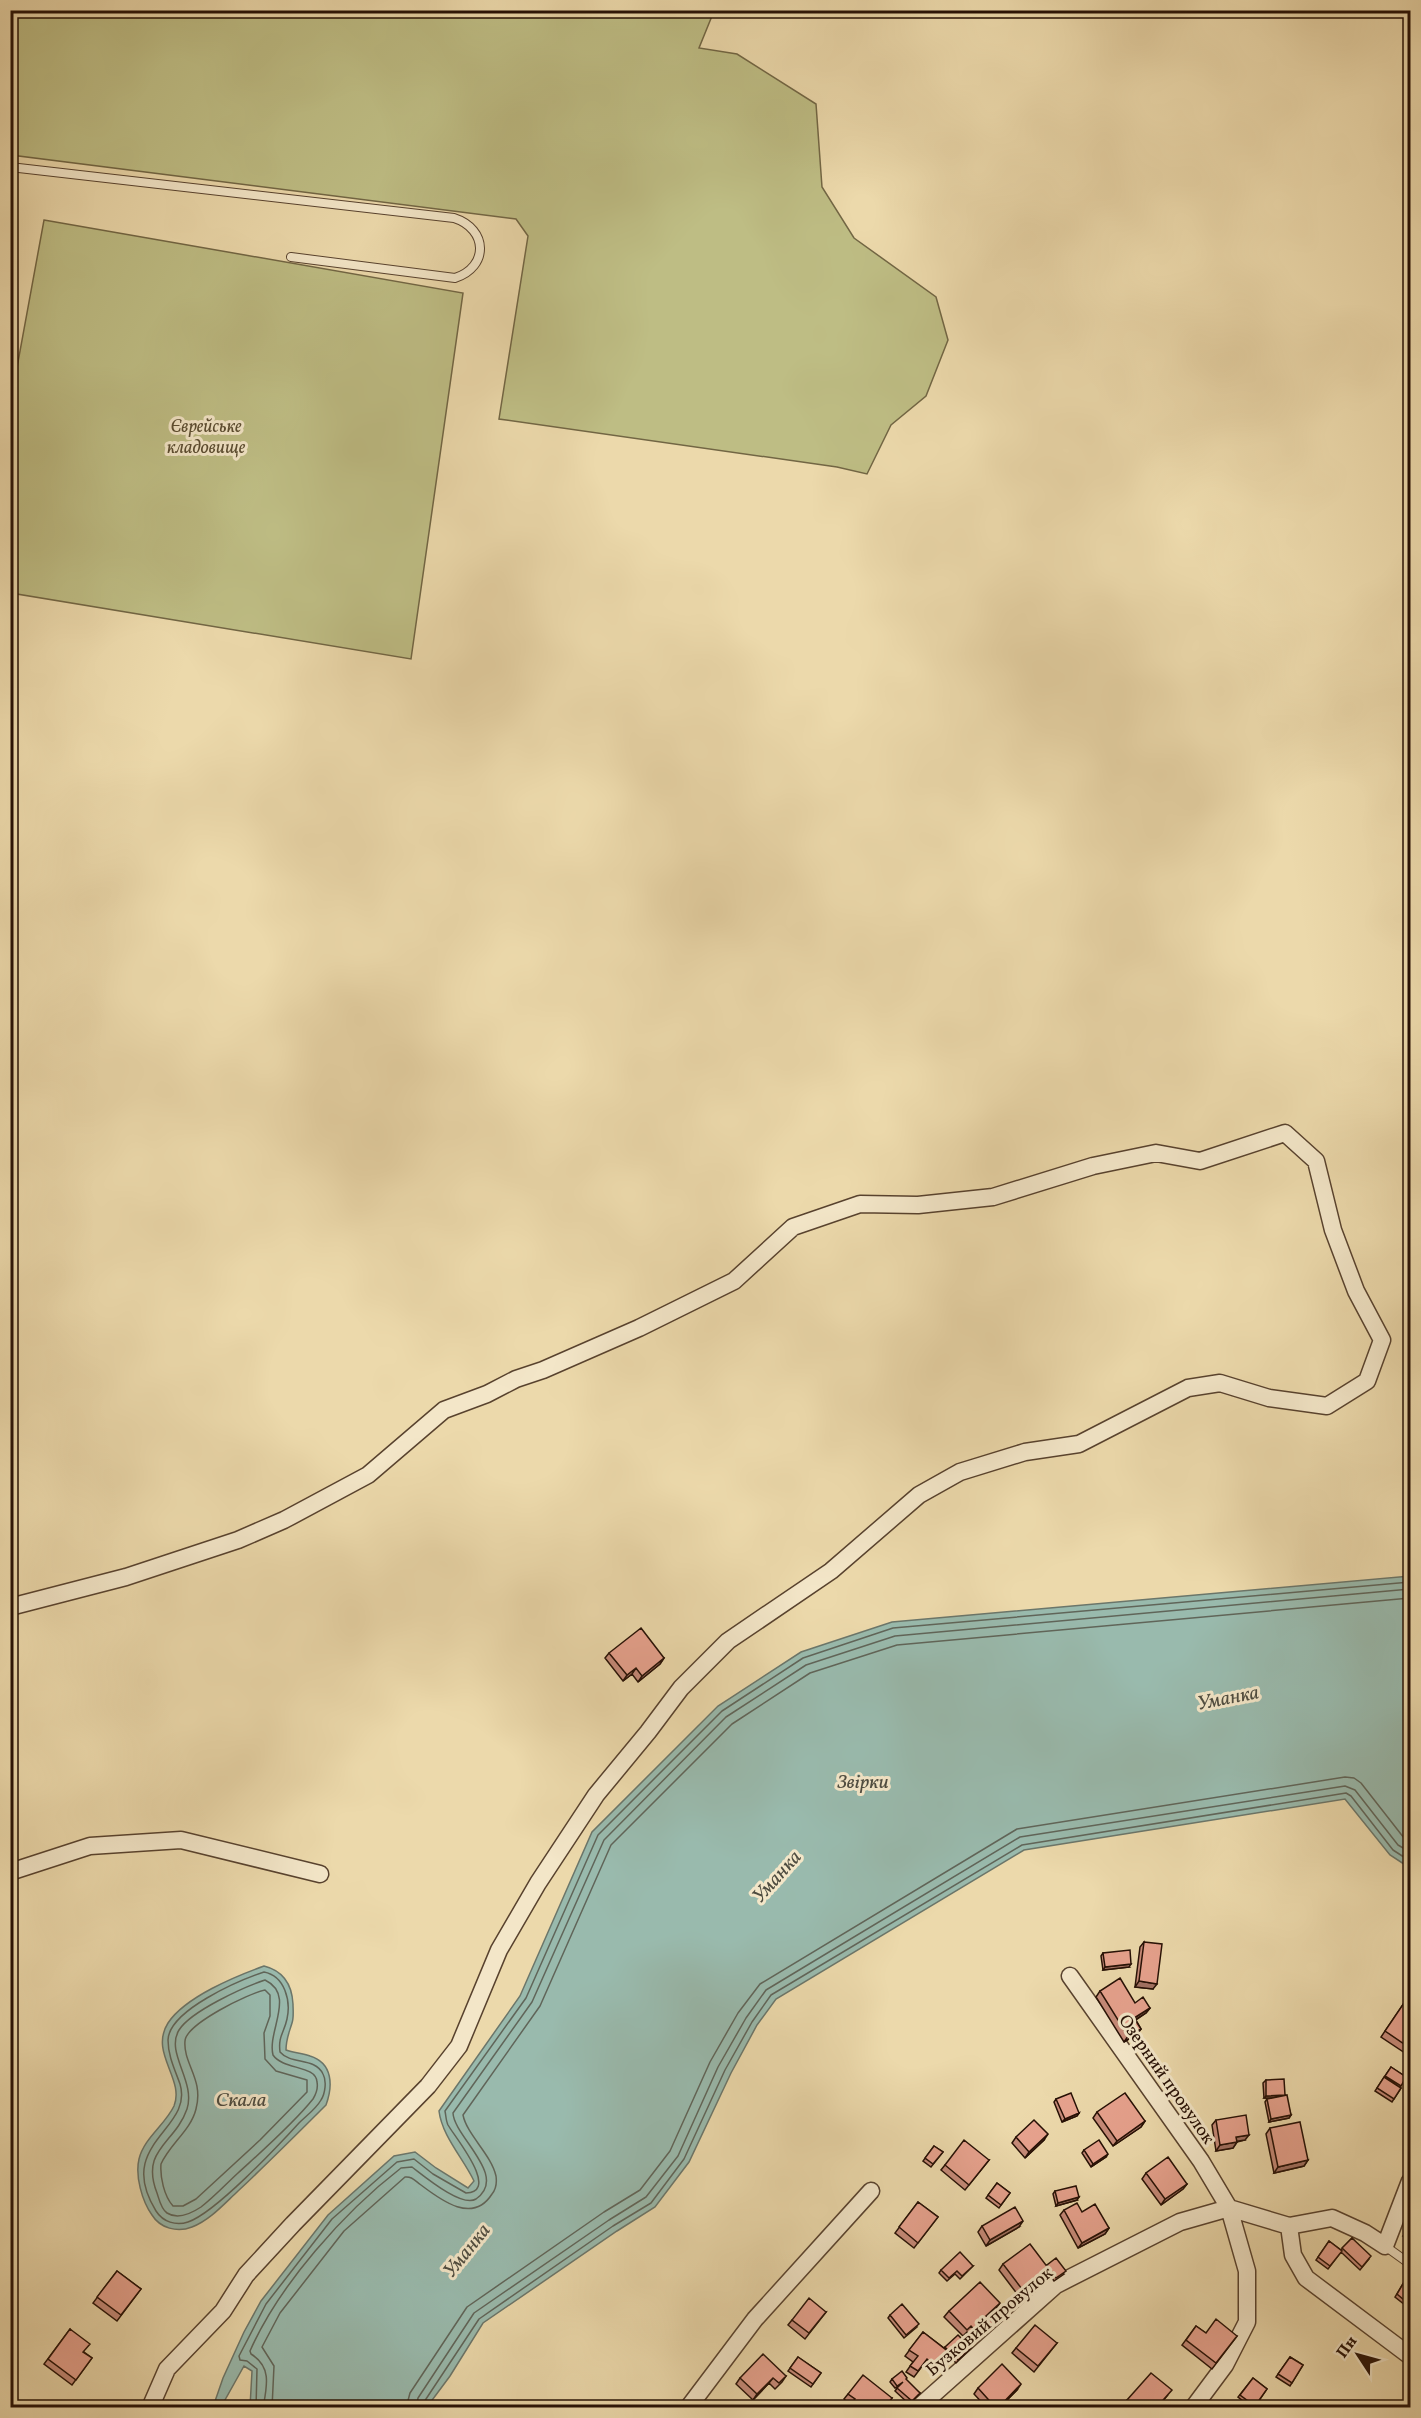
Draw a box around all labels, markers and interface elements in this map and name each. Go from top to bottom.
park label: Єврейське кладовище [167,415,246,461]
water label: Уманка [1195,1679,1262,1719]
water label: Звірки [836,1769,889,1797]
water label: Уманка [746,1845,809,1910]
street label: Озерний провулок [1112,2010,1220,2150]
water label: Скала [216,2087,266,2115]
water label: Уманка [437,2218,498,2284]
street label: Бузковий провулок [921,2261,1059,2383]
north arrow [1328,2325,1388,2385]
text: Пн [1332,2332,1363,2363]

